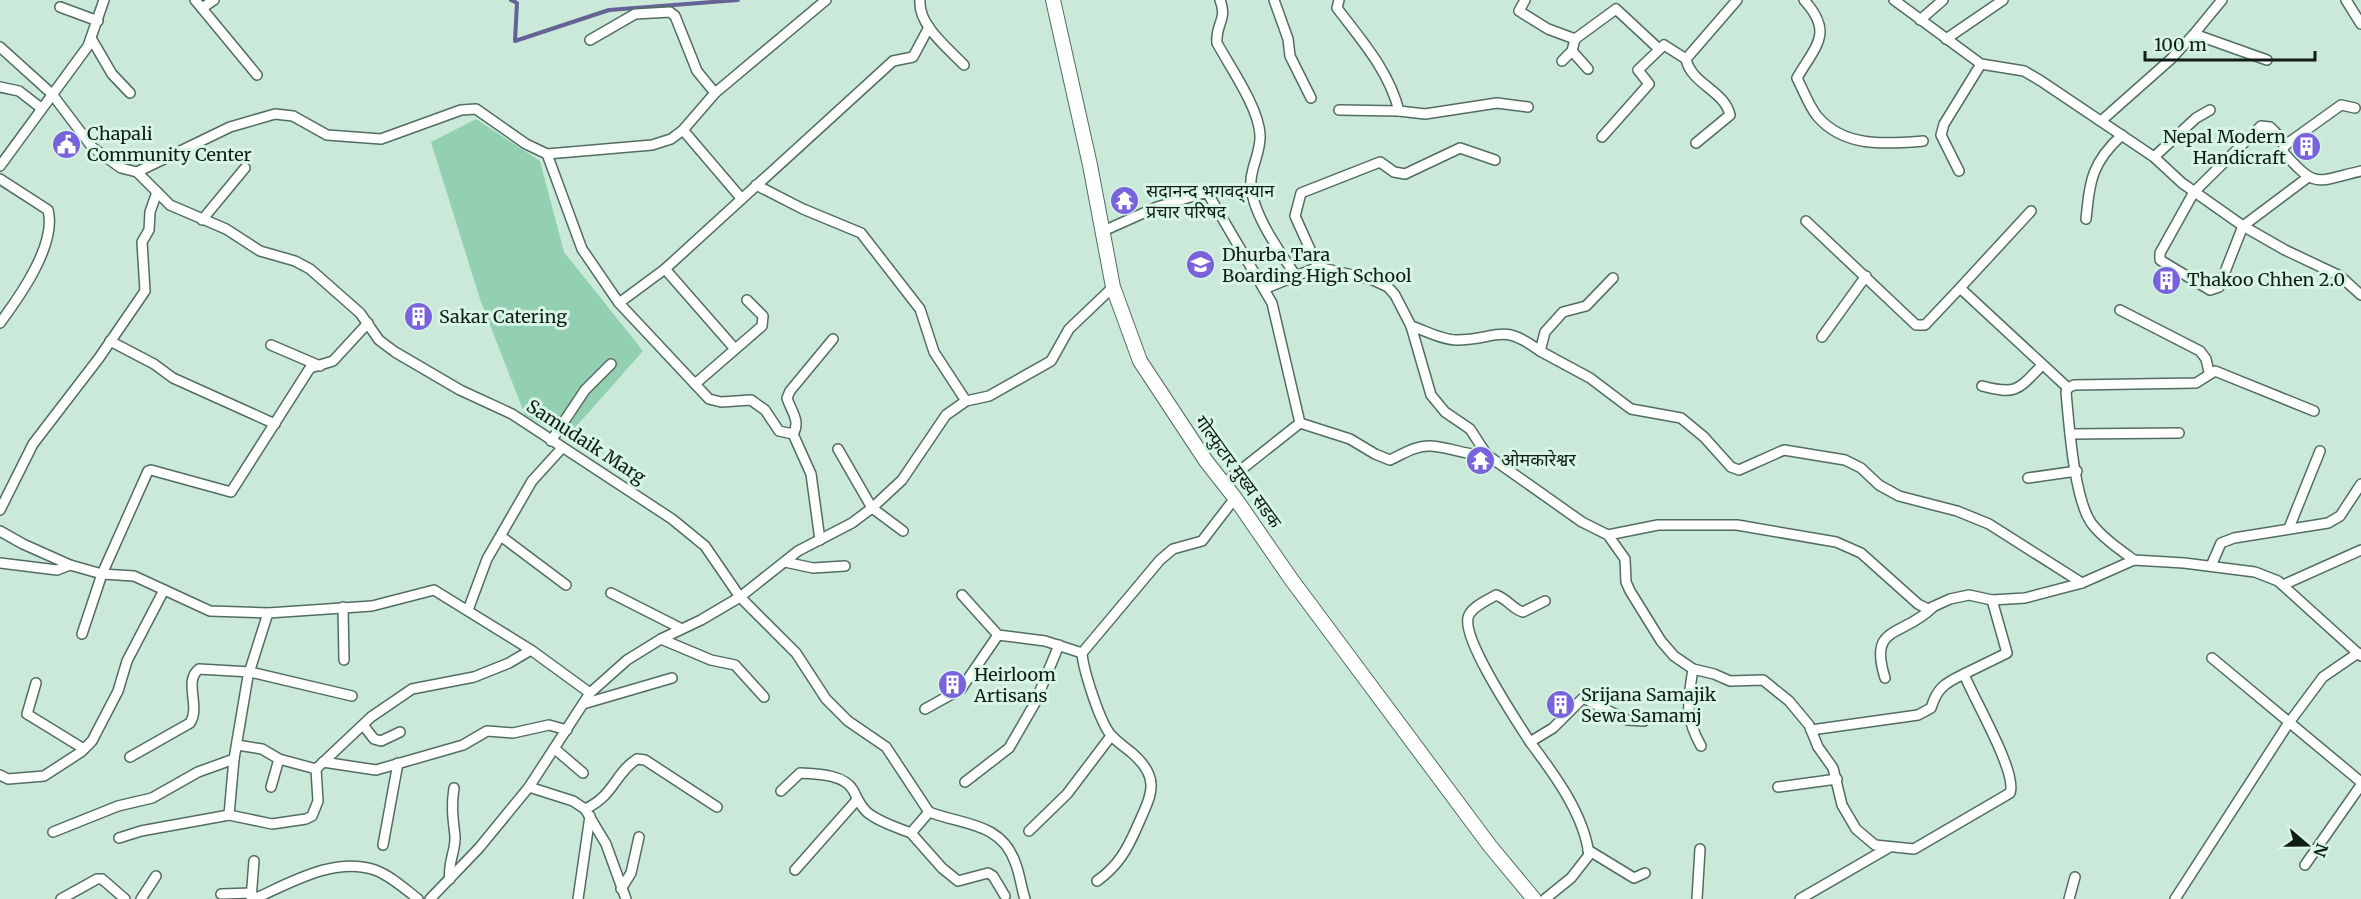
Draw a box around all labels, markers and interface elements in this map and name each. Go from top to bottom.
scale bar [2145,24,2314,62]
text: 100 m [2154,33,2207,56]
place label: Chapali Community Center [87,122,252,166]
place label: Nepal Modern Handicraft [2163,125,2286,169]
public building icon: Chapali Community Center [50,128,82,160]
building icon: Nepal Modern Handicraft [2291,131,2323,163]
place label: सदानन्द भगवद्ग्यान प्रचार परिषद [1146,179,1275,223]
temple icon: सदानन्द भगवद्ग्यान प्रचार परिषद [1109,185,1141,217]
place label: Dhurba Tara Boarding High School [1222,243,1412,287]
school or university icon: Dhurba Tara Boarding High School [1185,249,1217,281]
building icon: Thakoo Chhen 2.0 [2150,264,2182,296]
place label: Thakoo Chhen 2.0 [2187,268,2345,291]
building icon: Sakar Catering [402,301,434,333]
place label: Sakar Catering [439,305,567,328]
street label: Samudaik Marg [522,394,650,489]
street label: गोल्फुटार मुख्य सडक [1189,411,1288,534]
temple icon: ओमकारेश्वर [1464,444,1496,476]
place label: ओमकारेश्वर [1501,448,1576,471]
place label: Heirloom Artisans [973,663,1056,707]
building icon: Heirloom Artisans [937,669,969,701]
place label: Srijana Samajik Sewa Samamj [1581,683,1717,727]
building icon: Srijana Samajik Sewa Samamj [1544,689,1576,721]
north arrow [2277,815,2337,875]
text: N [2309,841,2333,860]

